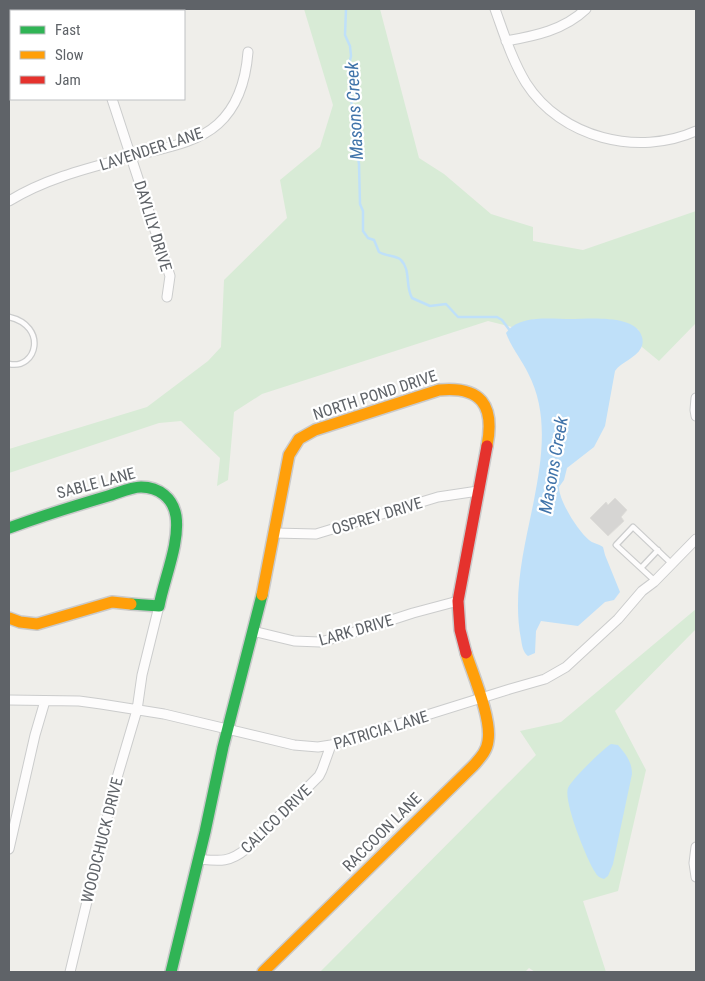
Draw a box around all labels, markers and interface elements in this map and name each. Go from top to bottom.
legend [10,10,185,100]
text: Fast [55,21,80,39]
text: Slow [55,46,84,64]
water label: Masons Creek [341,60,367,161]
text: Jam [55,71,81,89]
street label: LAVENDER LANE [97,123,205,175]
street label: DAYLILY DRIVE [130,178,176,274]
street label: NORTH POND DRIVE [311,366,439,424]
water label: Masons Creek [534,414,572,515]
street label: SABLE LANE [55,463,137,503]
street label: OSPREY DRIVE [329,493,425,539]
street label: LARK DRIVE [317,610,395,650]
street label: PATRICIA LANE [331,707,431,753]
street label: WOODCHUCK DRIVE [77,775,127,905]
street label: CALICO DRIVE [237,781,315,857]
street label: RACCOON LANE [339,789,425,875]

